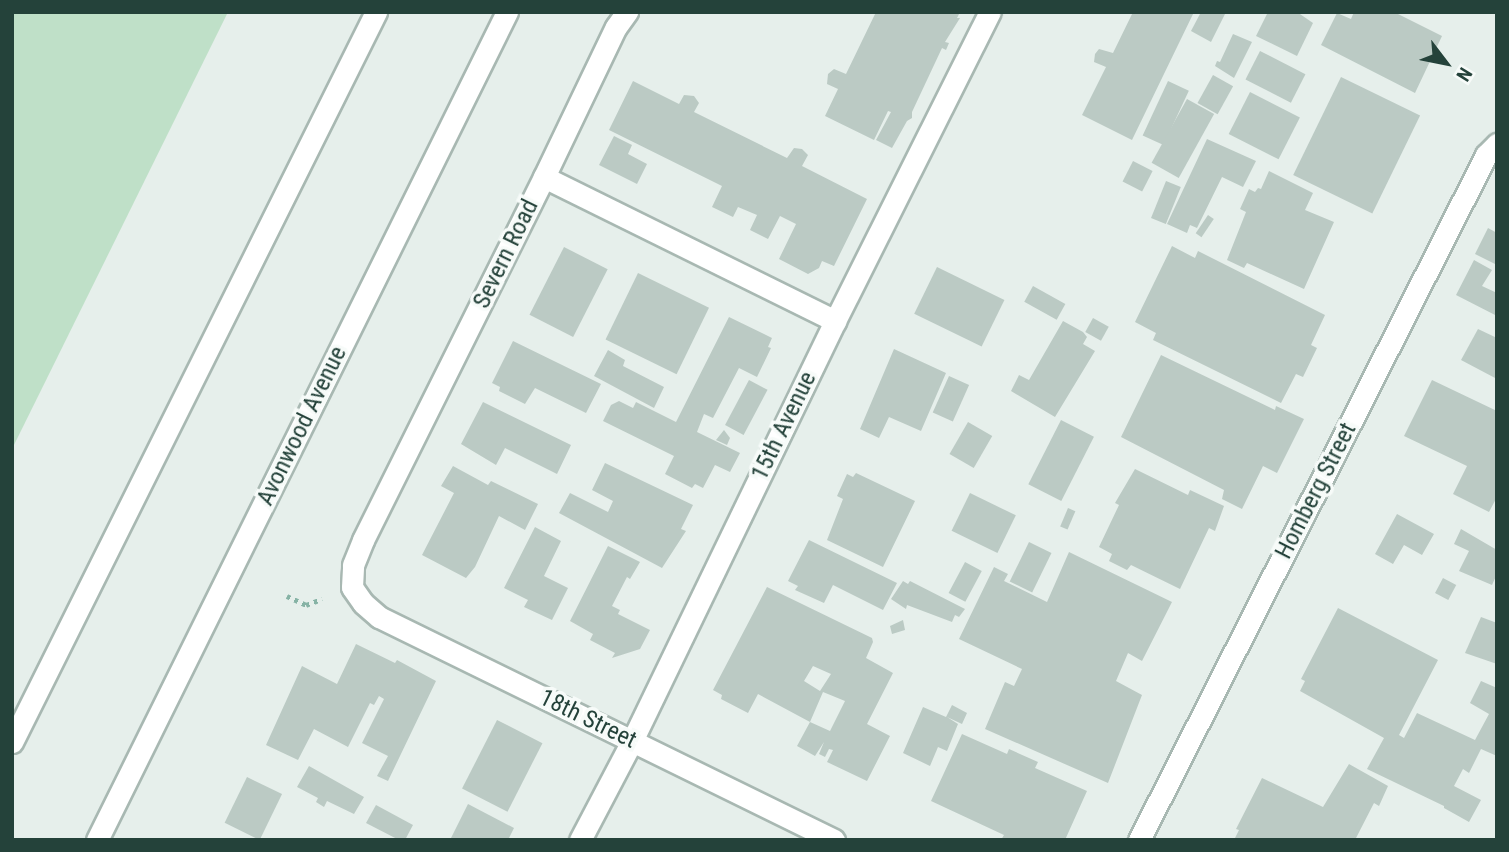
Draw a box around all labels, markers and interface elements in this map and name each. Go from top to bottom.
north arrow [1411,28,1481,98]
text: N [1451,63,1477,85]
street label: Severn Road [467,195,545,313]
street label: Avonwood Avenue [251,342,353,510]
street label: 15th Avenue [745,367,823,485]
street label: Homberg Street [1269,418,1363,564]
street label: 18th Street [535,683,641,755]

